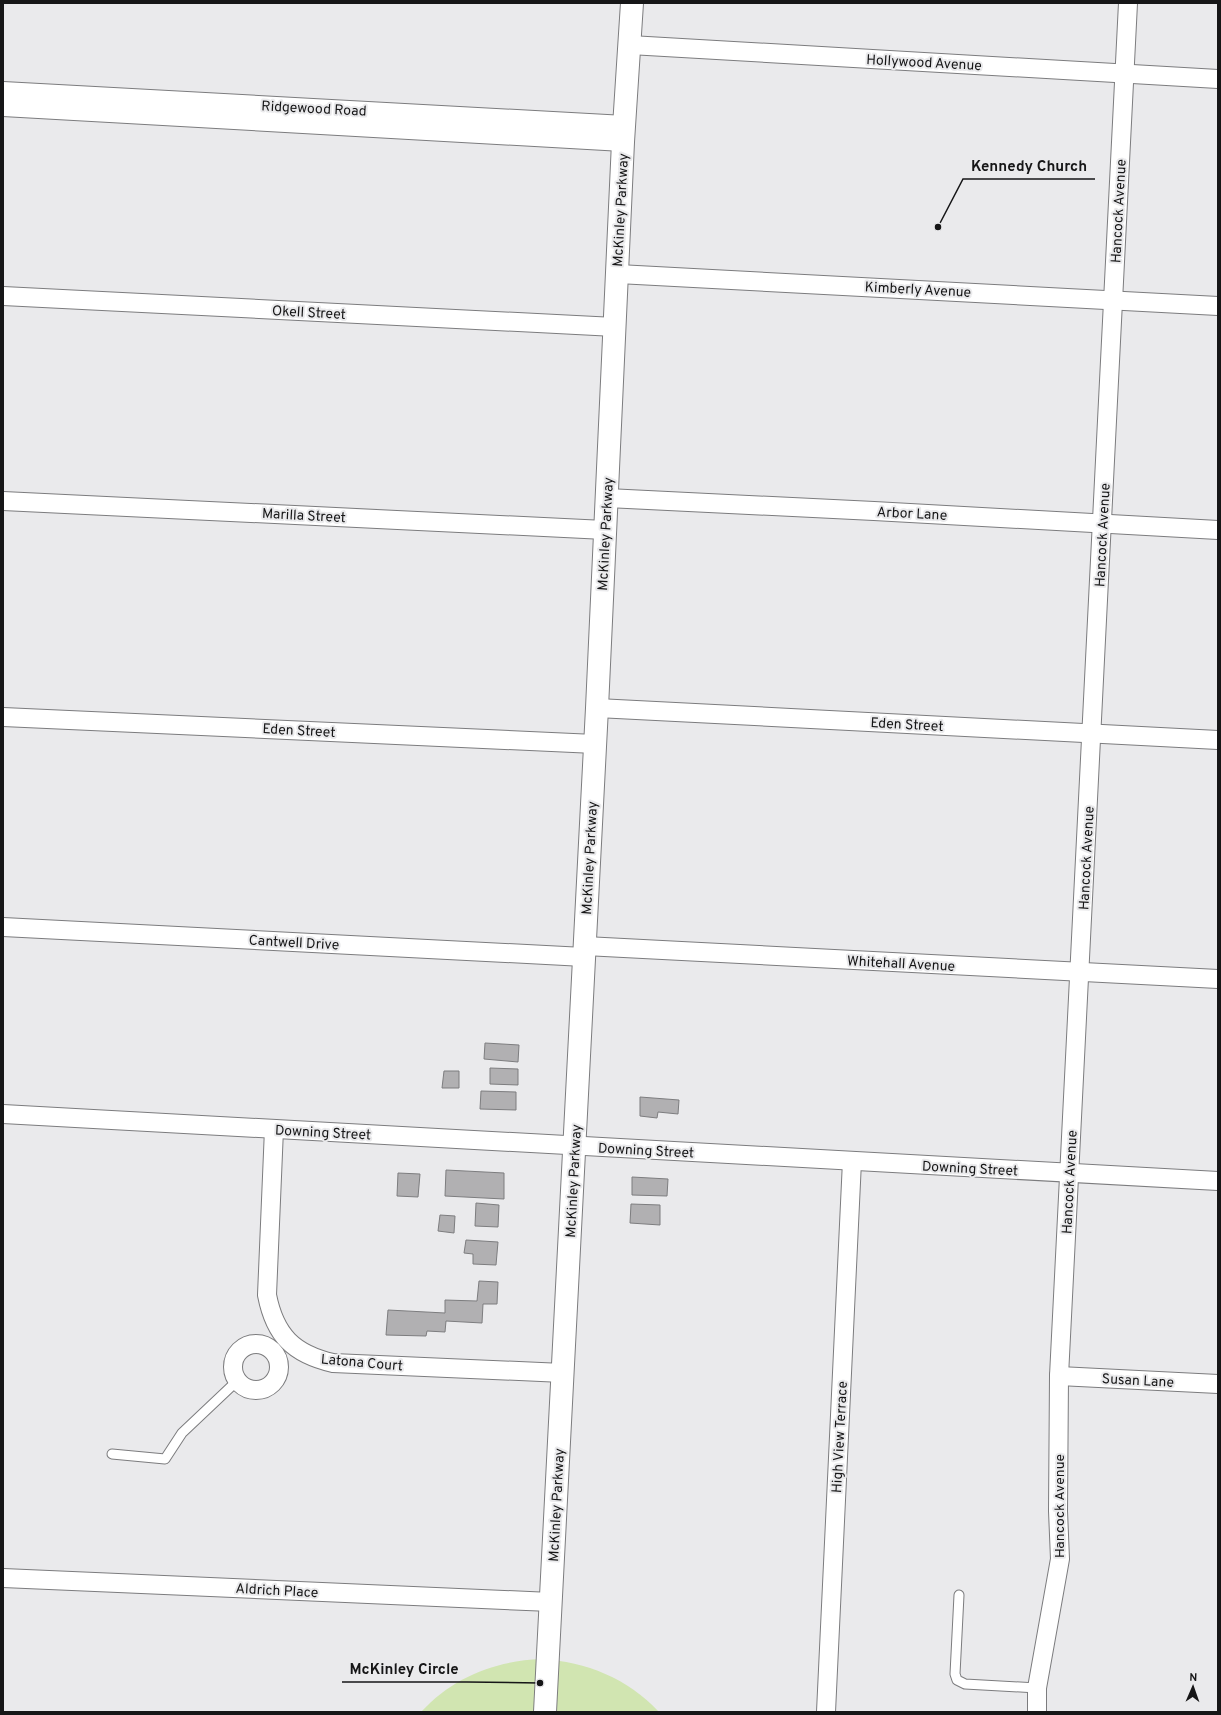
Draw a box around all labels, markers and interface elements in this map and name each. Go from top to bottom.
street label: Hollywood Avenue [866,52,982,75]
street label: Ridgewood Road [261,98,367,121]
callout: Kennedy Church [963,152,1095,179]
street label: McKinley Parkway [610,153,633,267]
text: Kennedy Church [971,158,1087,177]
street label: Hancock Avenue [1108,159,1131,264]
street label: Kimberly Avenue [864,279,971,302]
street label: Okell Street [272,303,346,324]
street label: McKinley Parkway [595,477,618,591]
street label: Hancock Avenue [1092,483,1115,588]
street label: Arbor Lane [876,504,948,525]
street label: Marilla Street [262,506,346,527]
street label: Eden Street [870,715,944,736]
street label: Eden Street [262,721,336,742]
street label: McKinley Parkway [579,801,602,915]
street label: Hancock Avenue [1076,806,1099,911]
street label: Cantwell Drive [248,933,340,954]
street label: Whitehall Avenue [847,953,955,976]
street label: Downing Street [274,1122,371,1145]
street label: McKinley Parkway [563,1124,586,1238]
street label: Hancock Avenue [1059,1130,1082,1235]
street label: Downing Street [597,1140,694,1163]
street label: Downing Street [921,1158,1018,1181]
street label: Latona Court [320,1351,404,1376]
street label: Susan Lane [1101,1371,1175,1392]
street label: High View Terrace [829,1381,852,1493]
street label: McKinley Parkway [546,1448,569,1562]
street label: Hancock Avenue [1052,1454,1069,1558]
street label: Aldrich Place [235,1581,319,1602]
callout: McKinley Circle [342,1655,467,1682]
text: McKinley Circle [349,1661,459,1680]
north arrow [1173,1667,1213,1707]
text: N [1189,1671,1198,1685]

